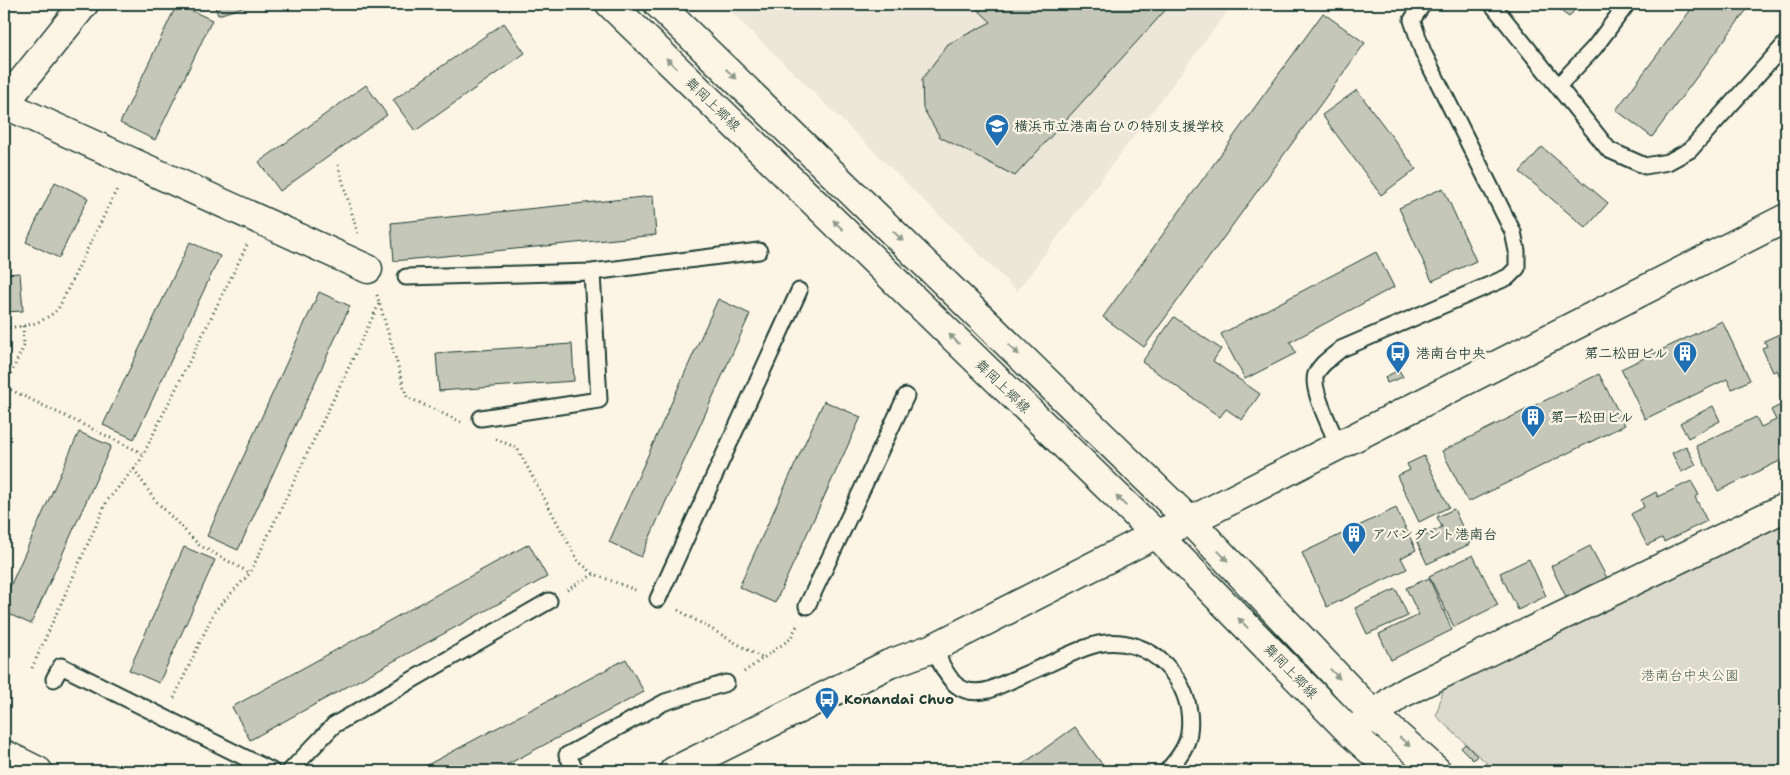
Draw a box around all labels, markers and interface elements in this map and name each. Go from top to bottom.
one-way arrow [665,57,677,69]
one-way arrow [725,68,737,80]
street label: 舞岡上郷線 [682,73,744,135]
school or university icon: 横浜市立港南台ひの特別支援学校 [984,113,1010,147]
place label: 横浜市立港南台ひの特別支援学校 [1014,117,1224,135]
one-way arrow [832,219,844,231]
one-way arrow [891,230,903,242]
one-way arrow [948,333,960,345]
bus stop icon: 港南台中央 [1385,340,1411,374]
building icon: 第二松田ビル [1672,340,1698,374]
one-way arrow [1008,344,1020,356]
place label: 港南台中央 [1416,344,1486,362]
place label: 第二松田ビル [1584,344,1668,362]
street label: 舞岡上郷線 [972,355,1034,417]
building icon: 第一松田ビル [1520,404,1546,438]
place label: 第一松田ビル [1550,408,1634,426]
one-way arrow [1115,495,1127,507]
building icon: アバンダント港南台 [1341,521,1367,555]
place label: アバンダント港南台 [1372,525,1497,543]
one-way arrow [1217,550,1229,562]
one-way arrow [1237,617,1249,629]
street label: 舞岡上郷線 [1260,640,1322,702]
park label: 港南台中央公園 [1641,666,1739,684]
one-way arrow [1329,667,1341,679]
bus stop icon: Konandai Chuo [814,686,840,720]
place label: Konandai Chuo [844,690,954,708]
one-way arrow [1399,737,1412,748]

